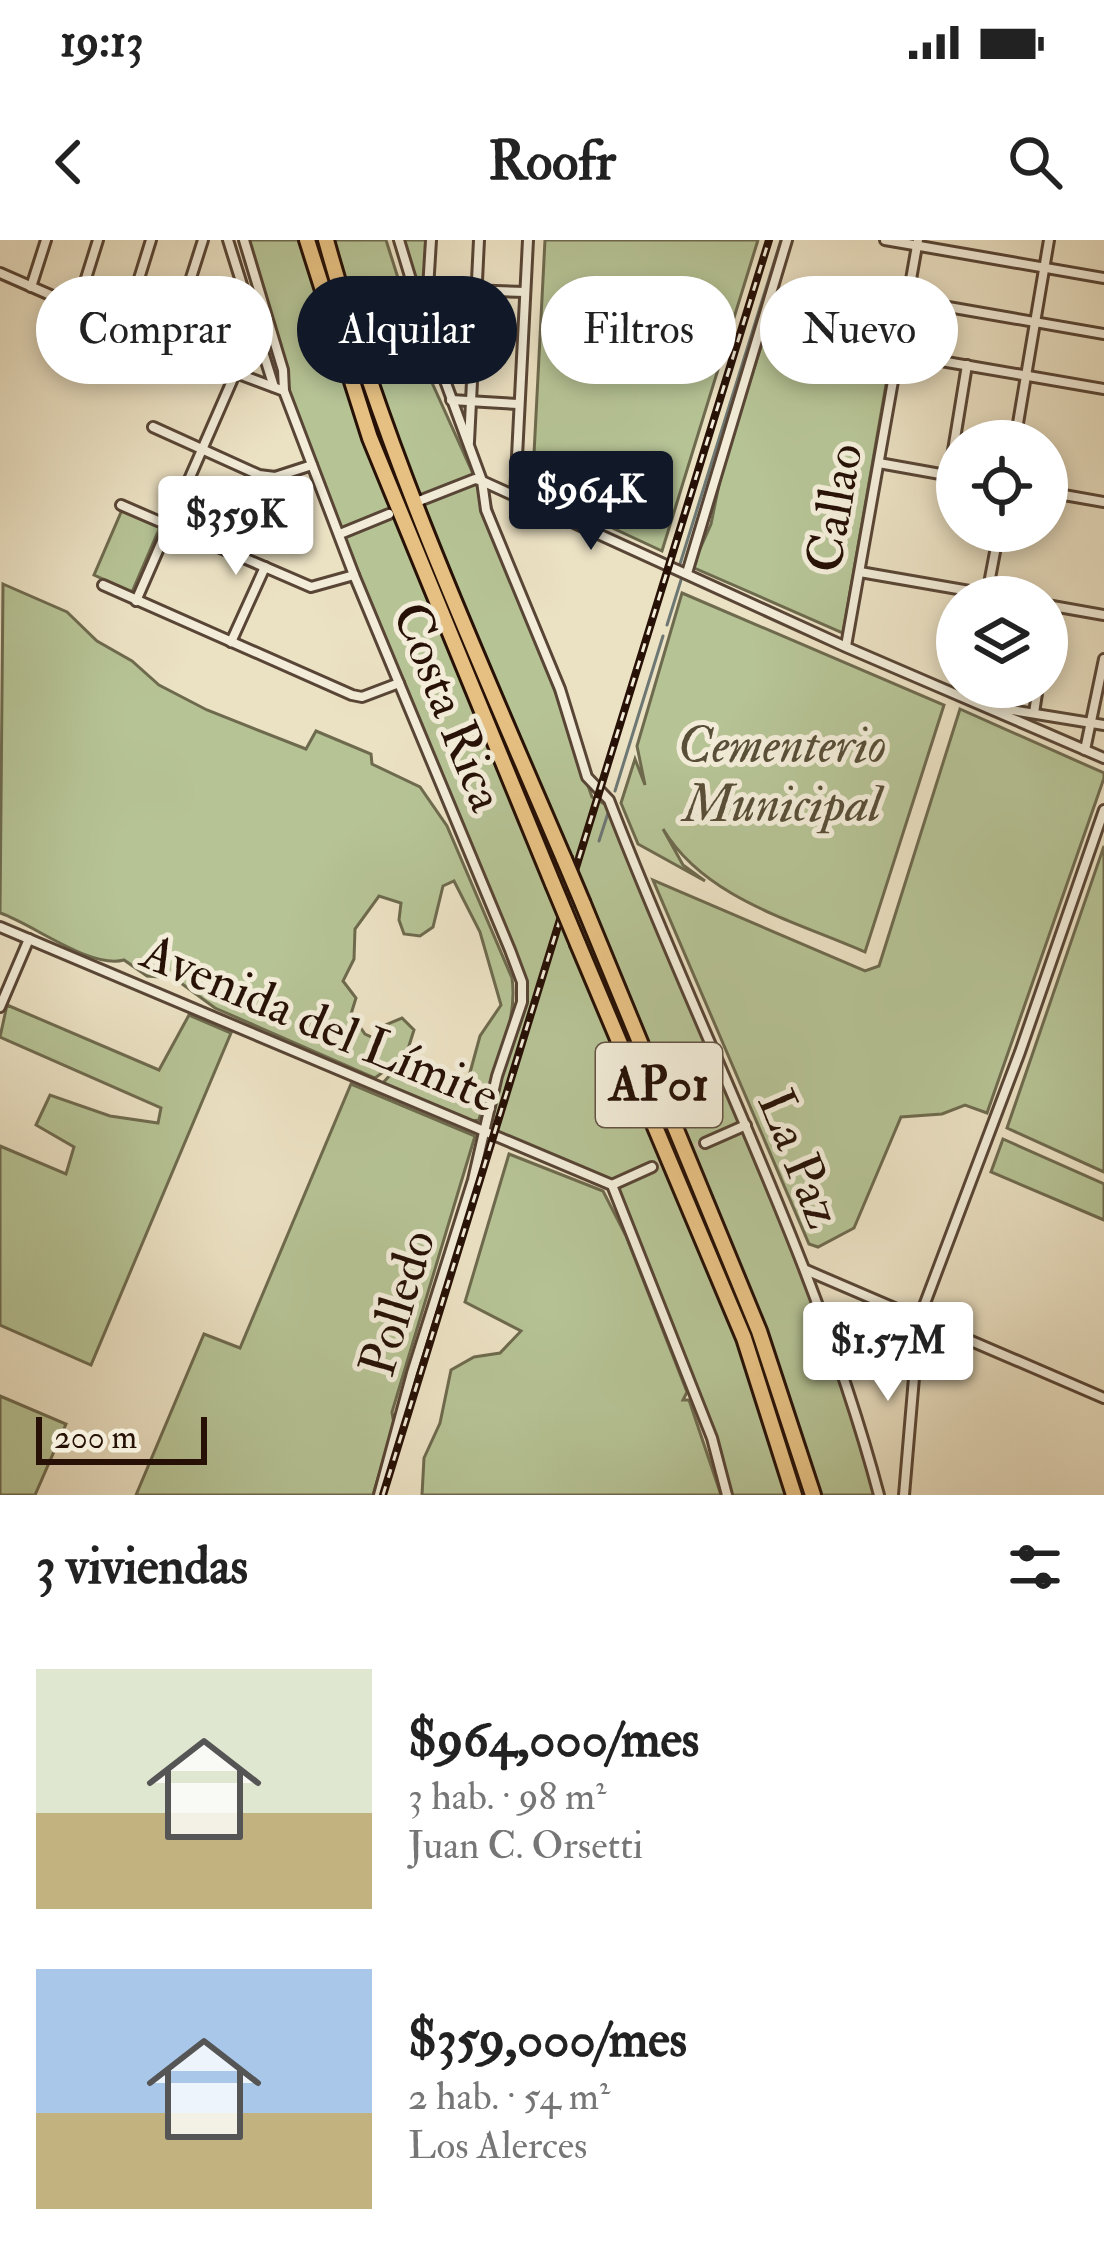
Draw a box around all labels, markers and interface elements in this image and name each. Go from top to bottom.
text: 19:13 [60,14,143,70]
text: Roofr [488,128,616,196]
icon: back [36,129,102,195]
icon: search [1002,129,1068,195]
chip: Comprar [36,276,273,384]
chip: Alquilar [297,276,517,384]
chip: Filtros [541,276,736,384]
chip: Nuevo [760,276,958,384]
map controls [936,420,1068,708]
button: locate [936,420,1068,552]
street label: Callao [792,439,878,577]
pin: $964K [507,451,675,553]
text: $964K [536,465,646,514]
pin: $359K [152,476,320,578]
text: $359K [185,490,287,539]
button: layers [936,576,1068,708]
street label: Costa Rica [377,593,519,821]
park label: Cementerio Municipal [677,714,887,837]
street label: Avenida del Límite [131,920,508,1128]
road number: AP01 [596,1043,722,1127]
street label: La Paz [743,1081,855,1237]
street label: Polledo [346,1222,450,1384]
pin: $1.57M [790,1302,986,1404]
text: $1.57M [830,1316,946,1365]
scale bar [36,1411,207,1464]
text: 200 m [54,1417,137,1458]
icon: filters [1002,1534,1068,1600]
text: 3 viviendas [36,1535,248,1599]
text: $964,000/mes [408,1708,699,1772]
icon: home [132,1717,276,1861]
text: 3 hab. · 98 m² [408,1772,606,1821]
text: Juan C. Orsetti [408,1821,643,1870]
text: $359,000/mes [408,2008,687,2072]
icon: home [132,2017,276,2161]
text: 2 hab. · 54 m² [408,2072,610,2121]
text: Los Alerces [408,2121,587,2170]

